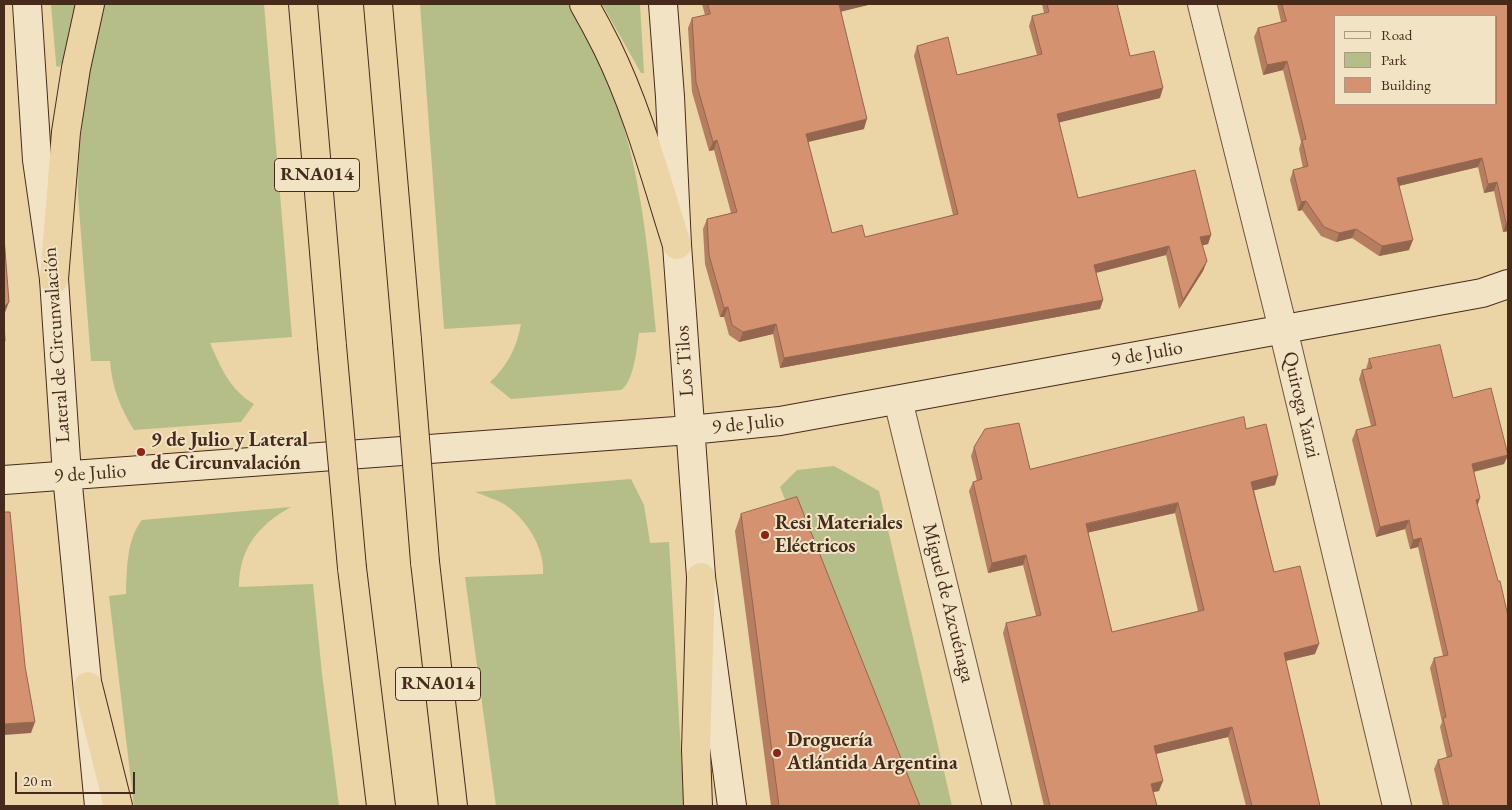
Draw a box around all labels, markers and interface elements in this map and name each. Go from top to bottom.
legend [1334,15,1497,105]
text: Road [1381,25,1412,44]
text: Park [1381,50,1407,69]
text: Building [1381,75,1431,94]
road number: RNA014 [274,158,360,192]
street label: Lateral de Circunvalación [38,246,76,444]
street label: Los Tilos [671,325,699,397]
street label: 9 de Julio [1109,336,1185,372]
street label: Quiroga Yanzi [1277,349,1325,461]
street label: 9 de Julio [711,408,785,440]
place label: 9 de Julio y Lateral de Circunvalación [151,429,308,476]
marker: 9 de Julio y Lateral de Circunvalación [135,446,147,458]
street label: 9 de Julio [53,460,127,488]
place label: Resi Materiales Eléctricos [775,512,903,559]
street label: Miguel de Azcuénaga [917,521,979,685]
marker: Resi Materiales Eléctricos [759,529,771,541]
road number: RNA014 [396,668,480,701]
place label: Droguería Atlántida Argentina [787,729,958,776]
marker: Droguería Atlántida Argentina [771,747,783,759]
scale bar [18,762,138,794]
text: 20 m [23,771,52,790]

